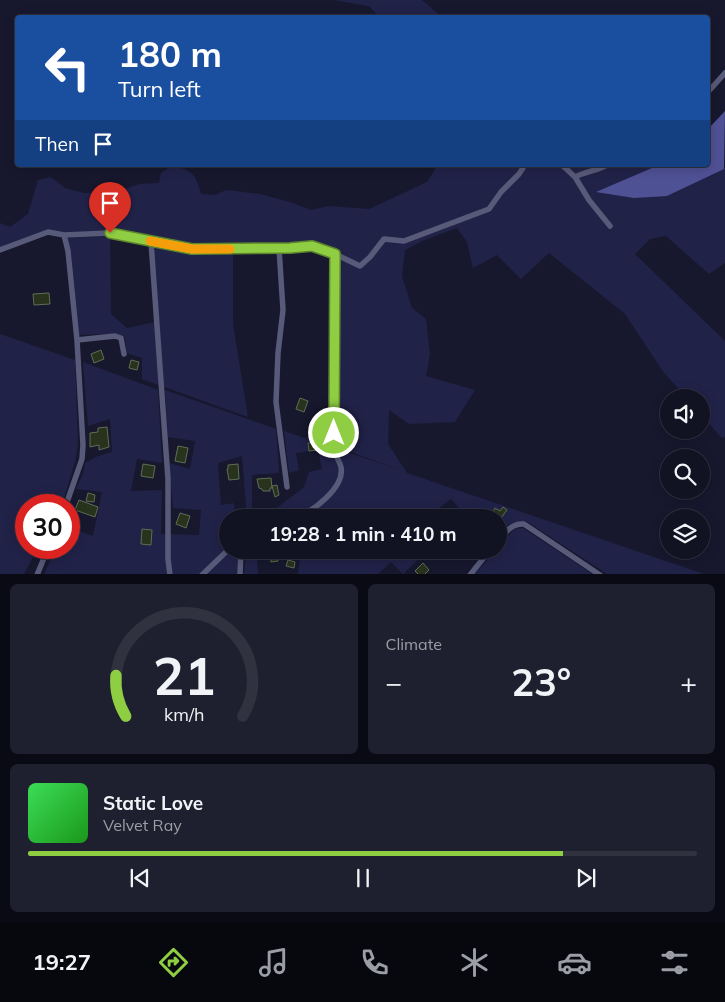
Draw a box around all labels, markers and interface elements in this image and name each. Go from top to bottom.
text: 180 m [118,32,222,76]
icon: left [35,35,100,100]
text: Turn left [118,75,201,103]
icon: arrive [89,130,117,158]
text: Then [35,132,79,156]
pin [89,182,131,233]
icon: arrive [96,189,124,217]
map controls [660,389,710,559]
button: sound [660,389,710,439]
position arrow [307,406,359,458]
button: search [660,449,710,499]
speed limit sign: 30 [15,494,80,559]
button: layers [660,509,710,559]
text: 19:28 · 1 min · 410 m [269,522,457,546]
text: Climate [386,634,442,654]
text: 21 [153,643,215,708]
text: 23° [511,658,571,706]
text: − [386,665,402,700]
text: + [680,665,697,700]
text: km/h [164,703,204,725]
text: Static Love [103,791,203,815]
text: Velvet Ray [103,815,182,835]
icon: previous [126,864,154,892]
icon: pause [349,864,377,892]
icon: next [572,864,600,892]
icon: directions [156,945,191,980]
icon: music [256,945,291,980]
icon: phone [357,945,392,980]
icon: climate [457,945,492,980]
icon: car [557,945,592,980]
icon: filters [657,945,692,980]
text: 19:27 [33,948,91,976]

